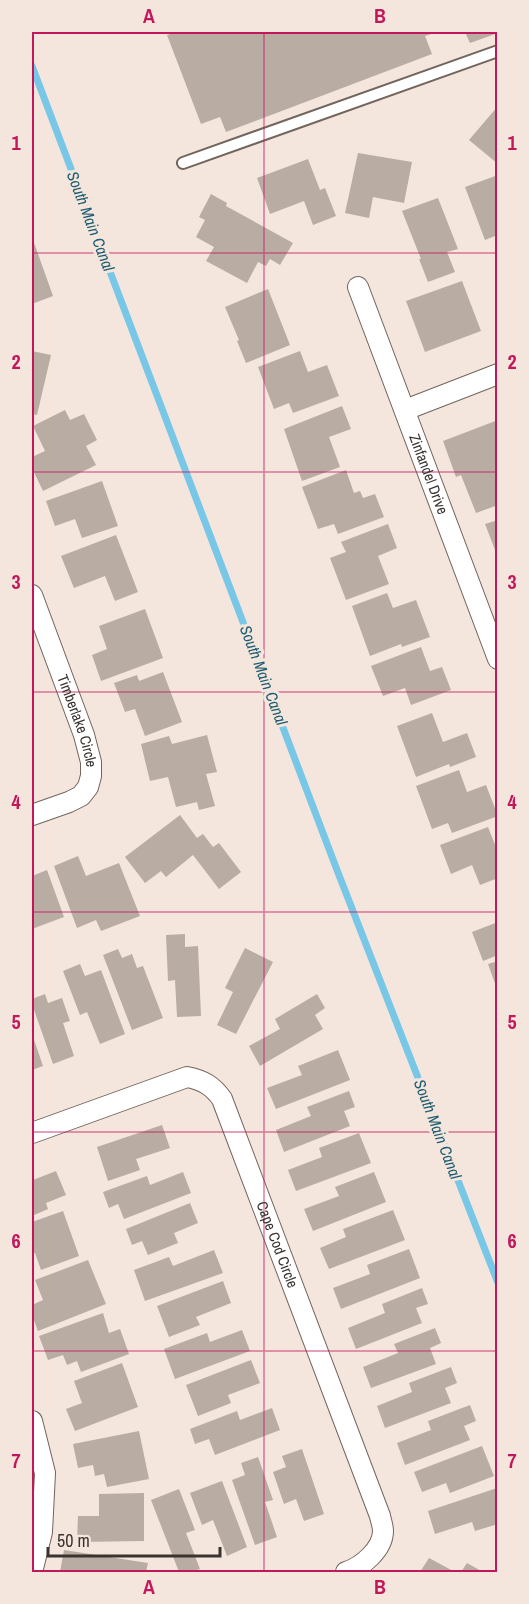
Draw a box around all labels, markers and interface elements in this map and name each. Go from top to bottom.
text: A [143,2,155,29]
text: B [374,2,386,29]
text: 1 [11,129,21,156]
text: 1 [507,129,517,156]
water label: South Main Canal [62,168,120,275]
text: 2 [11,348,21,375]
text: 2 [507,348,517,375]
street label: Zinfandel Drive [404,431,454,517]
text: 3 [11,568,21,595]
text: 3 [507,568,517,595]
water label: South Main Canal [235,622,293,729]
street label: Timberlake Circle [52,671,102,767]
text: 4 [11,788,21,815]
text: 4 [507,788,517,815]
text: 5 [11,1008,21,1035]
text: 5 [507,1008,517,1035]
water label: South Main Canal [409,1076,467,1183]
street label: Cape Cod Circle [252,1198,304,1291]
text: 6 [11,1227,21,1254]
text: 6 [507,1227,517,1254]
text: 7 [11,1447,21,1474]
text: 7 [507,1447,517,1474]
scale bar [48,1520,220,1558]
text: 50 m [57,1528,90,1553]
text: A [143,1573,155,1600]
text: B [374,1573,386,1600]

